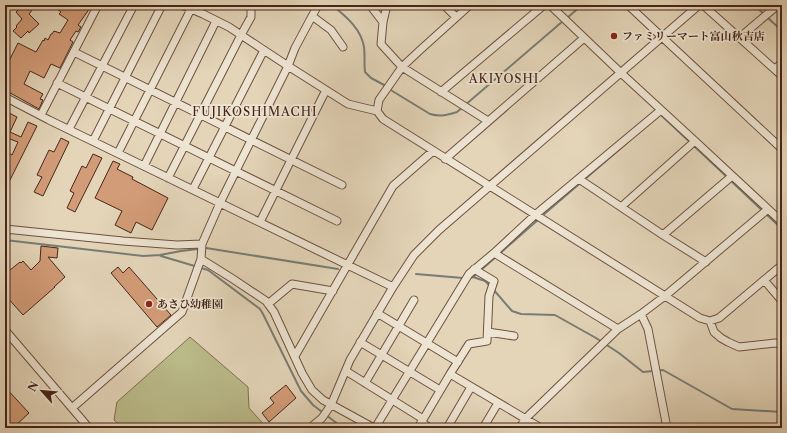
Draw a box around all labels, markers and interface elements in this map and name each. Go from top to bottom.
place label: ファミリーマート富山秋吉店 [622,29,765,43]
marker: ファミリーマート富山秋吉店 [609,31,619,41]
district label: AKIYOSHI [468,71,539,86]
district label: FUJIKOSHIMACHI [192,104,318,119]
place label: あさひ幼稚園 [157,297,223,311]
marker: あさひ幼稚園 [144,299,154,309]
north arrow [22,371,62,411]
text: N [25,379,42,394]

